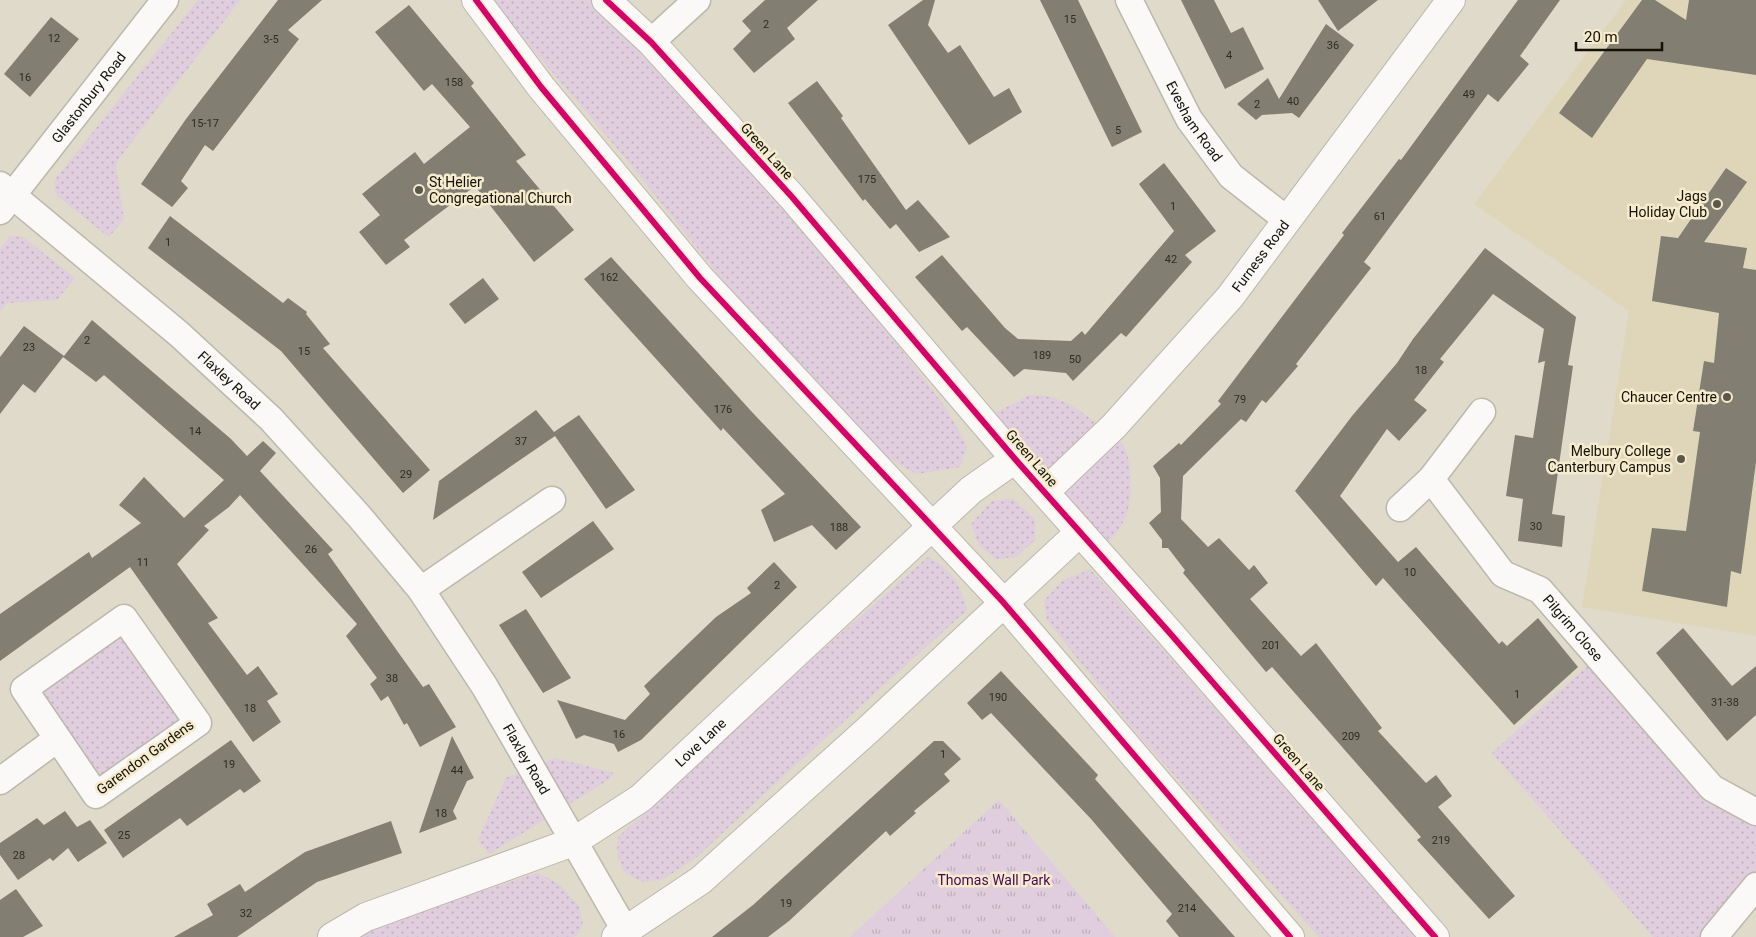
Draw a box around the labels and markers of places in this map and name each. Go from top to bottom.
place label: St Helier Congregational Church [429,174,572,206]
marker: St Helier Congregational Church [413,184,425,196]
place label: Jags Holiday Club [1629,188,1707,220]
marker: Jags Holiday Club [1711,198,1723,210]
place label: Chaucer Centre [1621,389,1717,405]
marker: Chaucer Centre [1721,391,1733,403]
place label: Melbury College Canterbury Campus [1547,443,1671,475]
marker: Melbury College Canterbury Campus [1675,453,1687,465]

